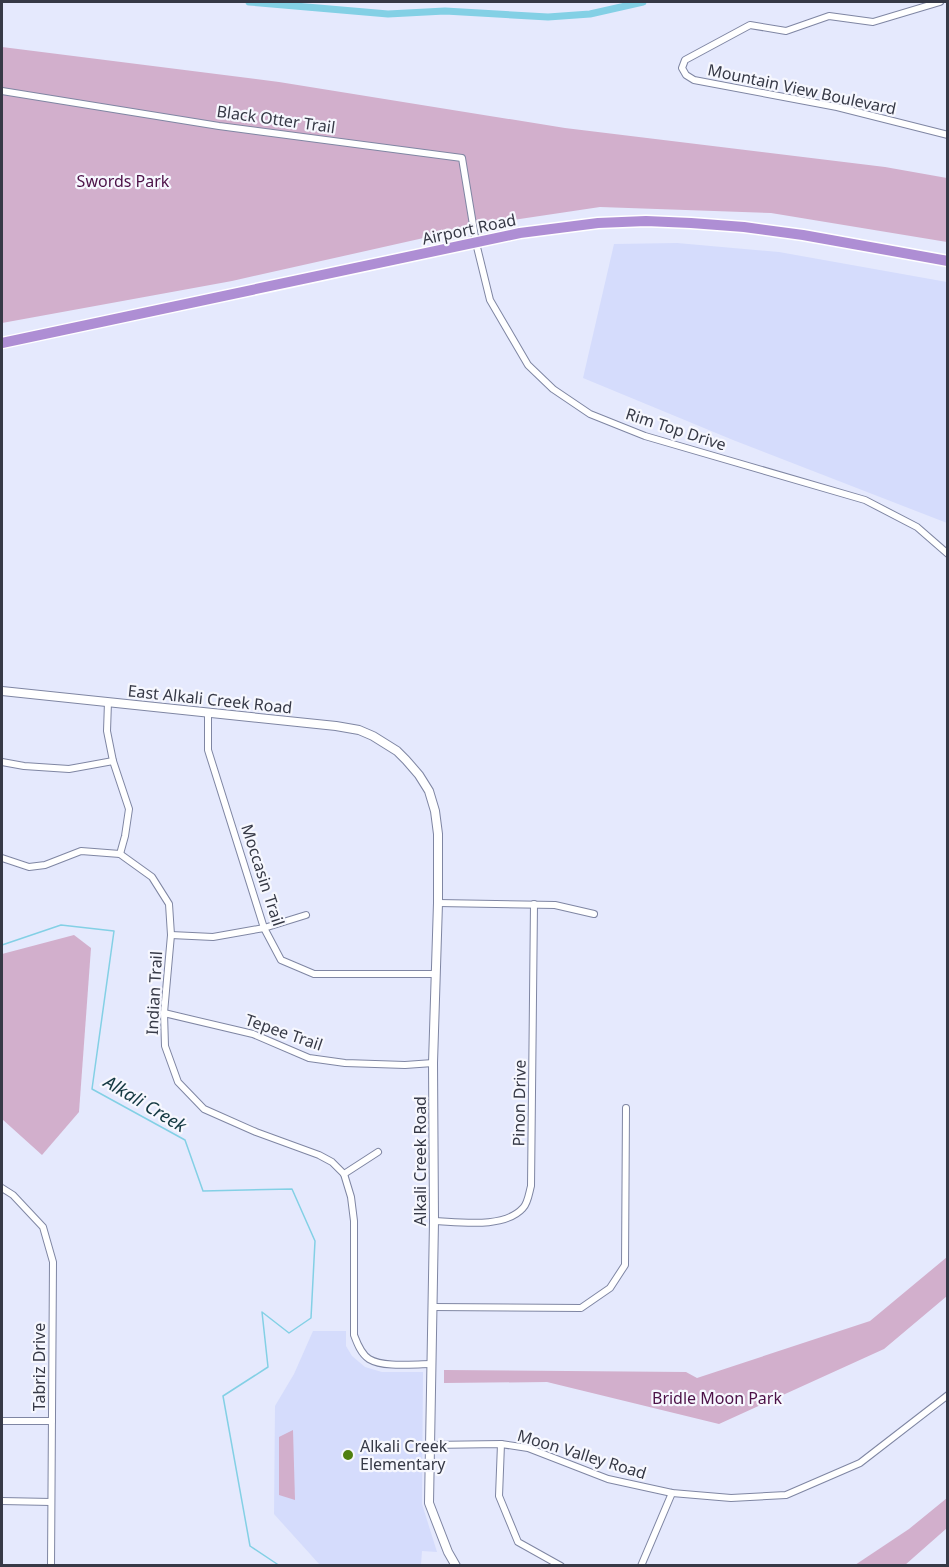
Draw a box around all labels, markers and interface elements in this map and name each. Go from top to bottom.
street label: Mountain View Boulevard [706,58,898,120]
street label: Black Otter Trail [215,100,337,138]
park label: Swords Park [77,170,170,192]
street label: Airport Road [420,208,518,250]
street label: Rim Top Drive [623,402,729,456]
street label: East Alkali Creek Road [127,679,293,719]
street label: Moccasin Trail [236,821,290,929]
street label: Indian Trail [141,951,167,1035]
street label: Tepee Trail [242,1009,326,1055]
street label: Pinon Drive [507,1059,531,1147]
water label: Alkali Creek [98,1068,192,1138]
street label: Alkali Creek Road [409,1096,431,1226]
street label: Tabriz Drive [28,1323,50,1411]
park label: Bridle Moon Park [652,1387,782,1409]
street label: Moon Valley Road [515,1424,649,1484]
place label: Alkali Creek Elementary [360,1435,448,1475]
marker: Alkali Creek Elementary [341,1448,355,1462]

